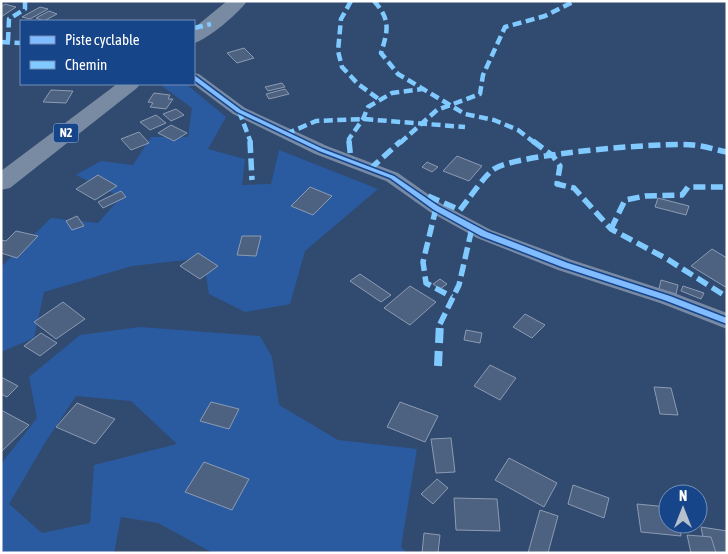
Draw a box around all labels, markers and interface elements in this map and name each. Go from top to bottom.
legend [20,20,195,85]
text: Piste cyclable [65,31,140,48]
text: Chemin [65,56,107,73]
road number: N2 [54,124,78,142]
north arrow [658,484,708,534]
text: N [679,488,687,504]

